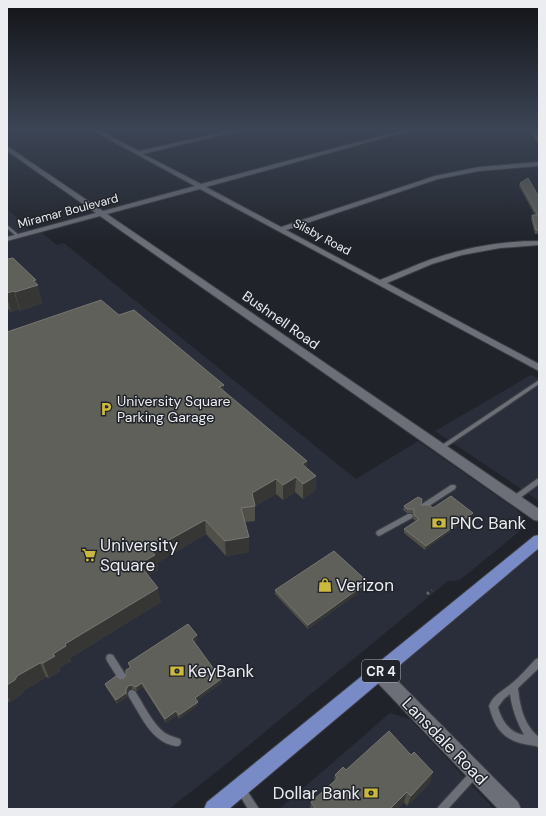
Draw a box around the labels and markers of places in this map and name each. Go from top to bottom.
place label: University Square Parking Garage [117,392,231,426]
parking icon: University Square Parking Garage [98,401,114,417]
place label: PNC Bank [450,512,527,534]
bank icon: PNC Bank [431,515,447,531]
place label: University Square [100,534,179,576]
supermarket icon: University Square [81,547,97,563]
place label: Verizon [336,574,394,596]
shop icon: Verizon [317,577,333,593]
place label: KeyBank [188,660,254,682]
bank icon: KeyBank [169,663,185,679]
place label: Dollar Bank [273,782,360,804]
bank icon: Dollar Bank [363,785,379,801]

